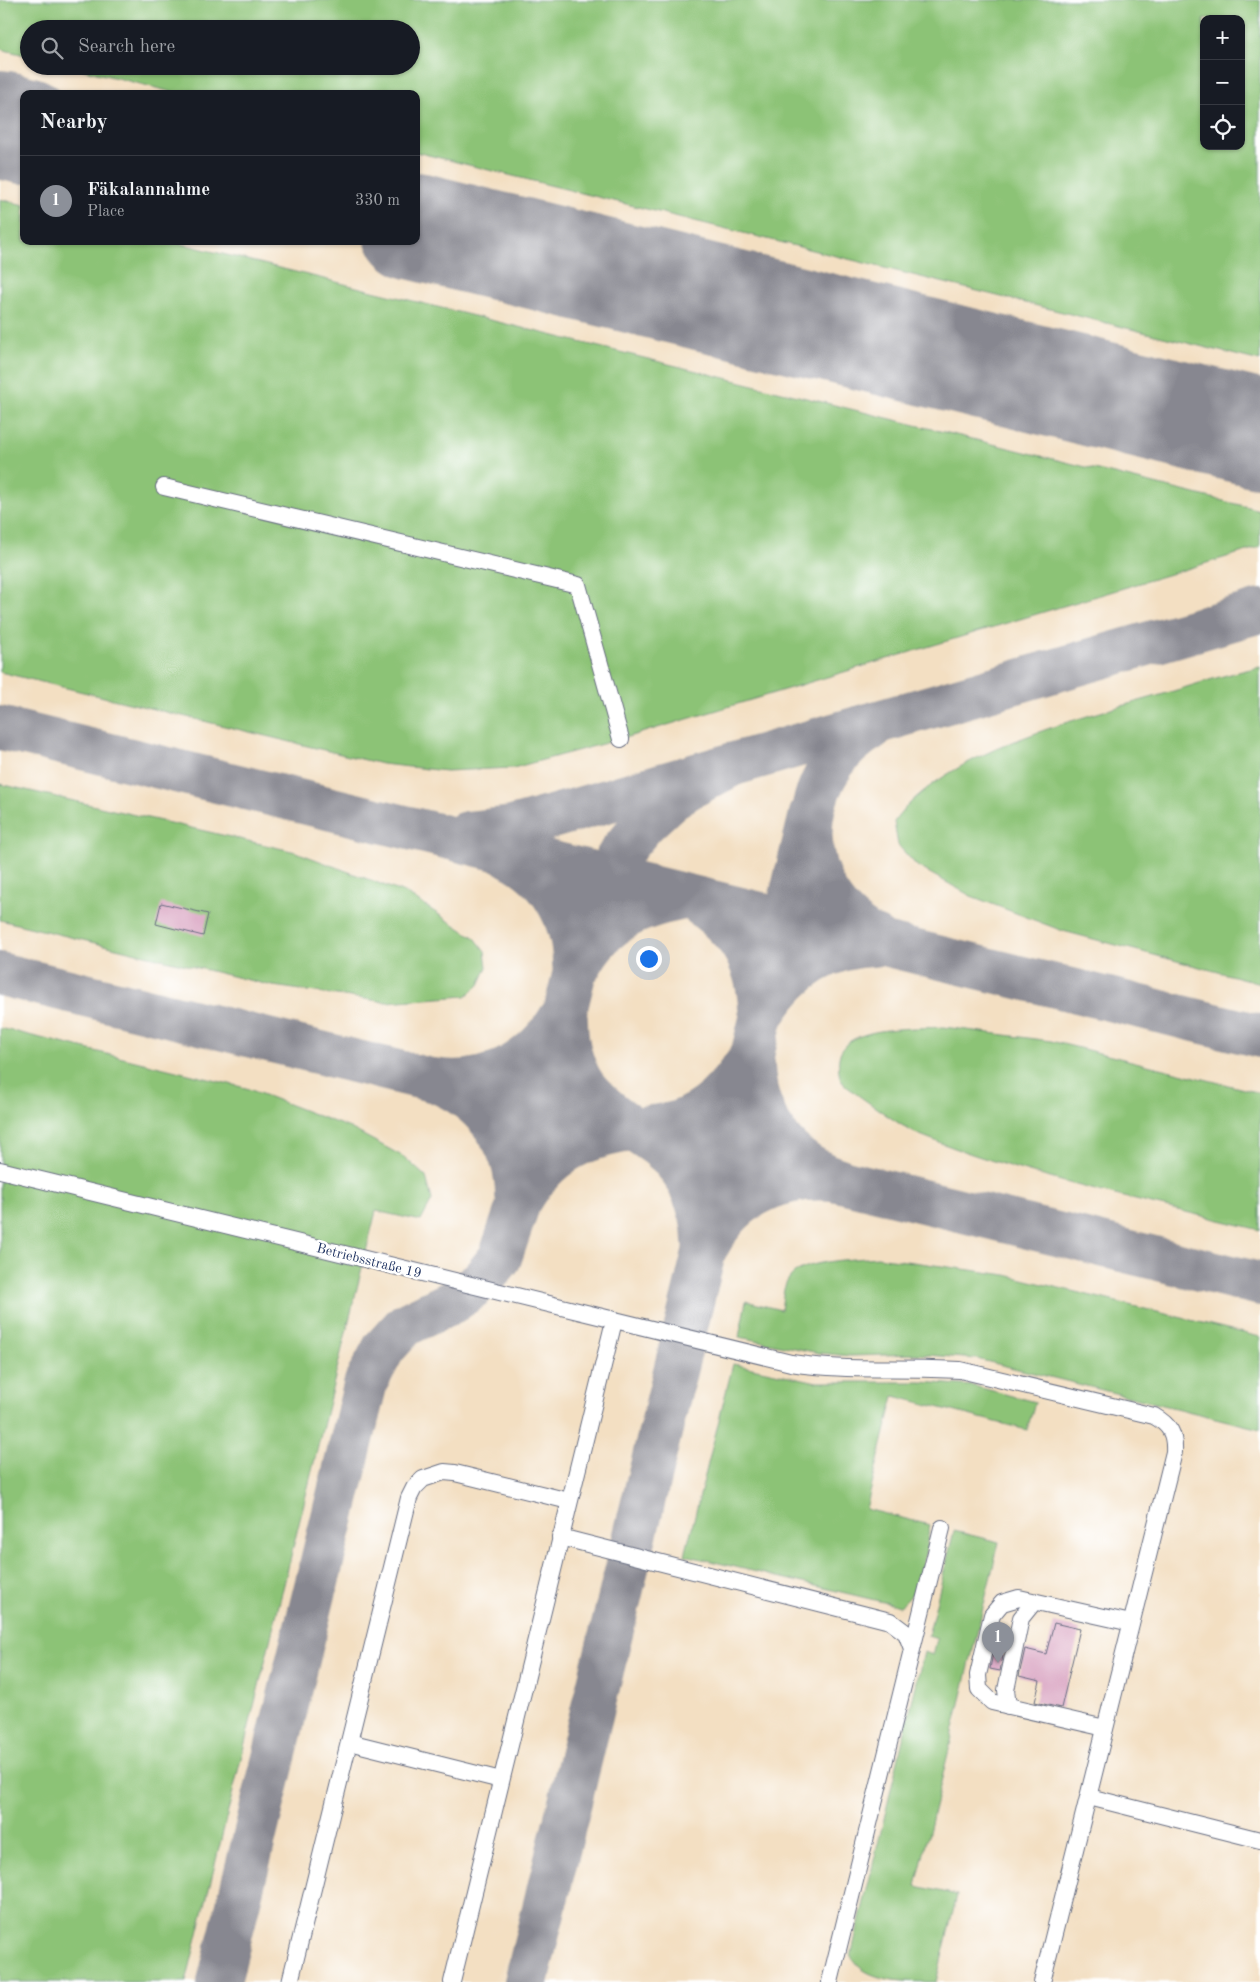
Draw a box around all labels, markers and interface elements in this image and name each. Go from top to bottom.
map controls [1200,15,1245,150]
button: + [1200,15,1245,60]
search box [20,20,420,75]
icon: search [38,34,66,62]
text: Search here [78,38,175,57]
button: − [1200,60,1245,105]
button: locate [1200,105,1245,150]
text: Nearby [40,112,108,133]
text: Fäkalannahme [87,181,210,200]
text: 1 [51,193,61,209]
text: 330 m [355,193,400,209]
text: Place [87,204,124,220]
your location [636,946,662,972]
street label: Betriebsstraße 19 [315,1241,423,1281]
pin: 1 [982,1622,1014,1663]

